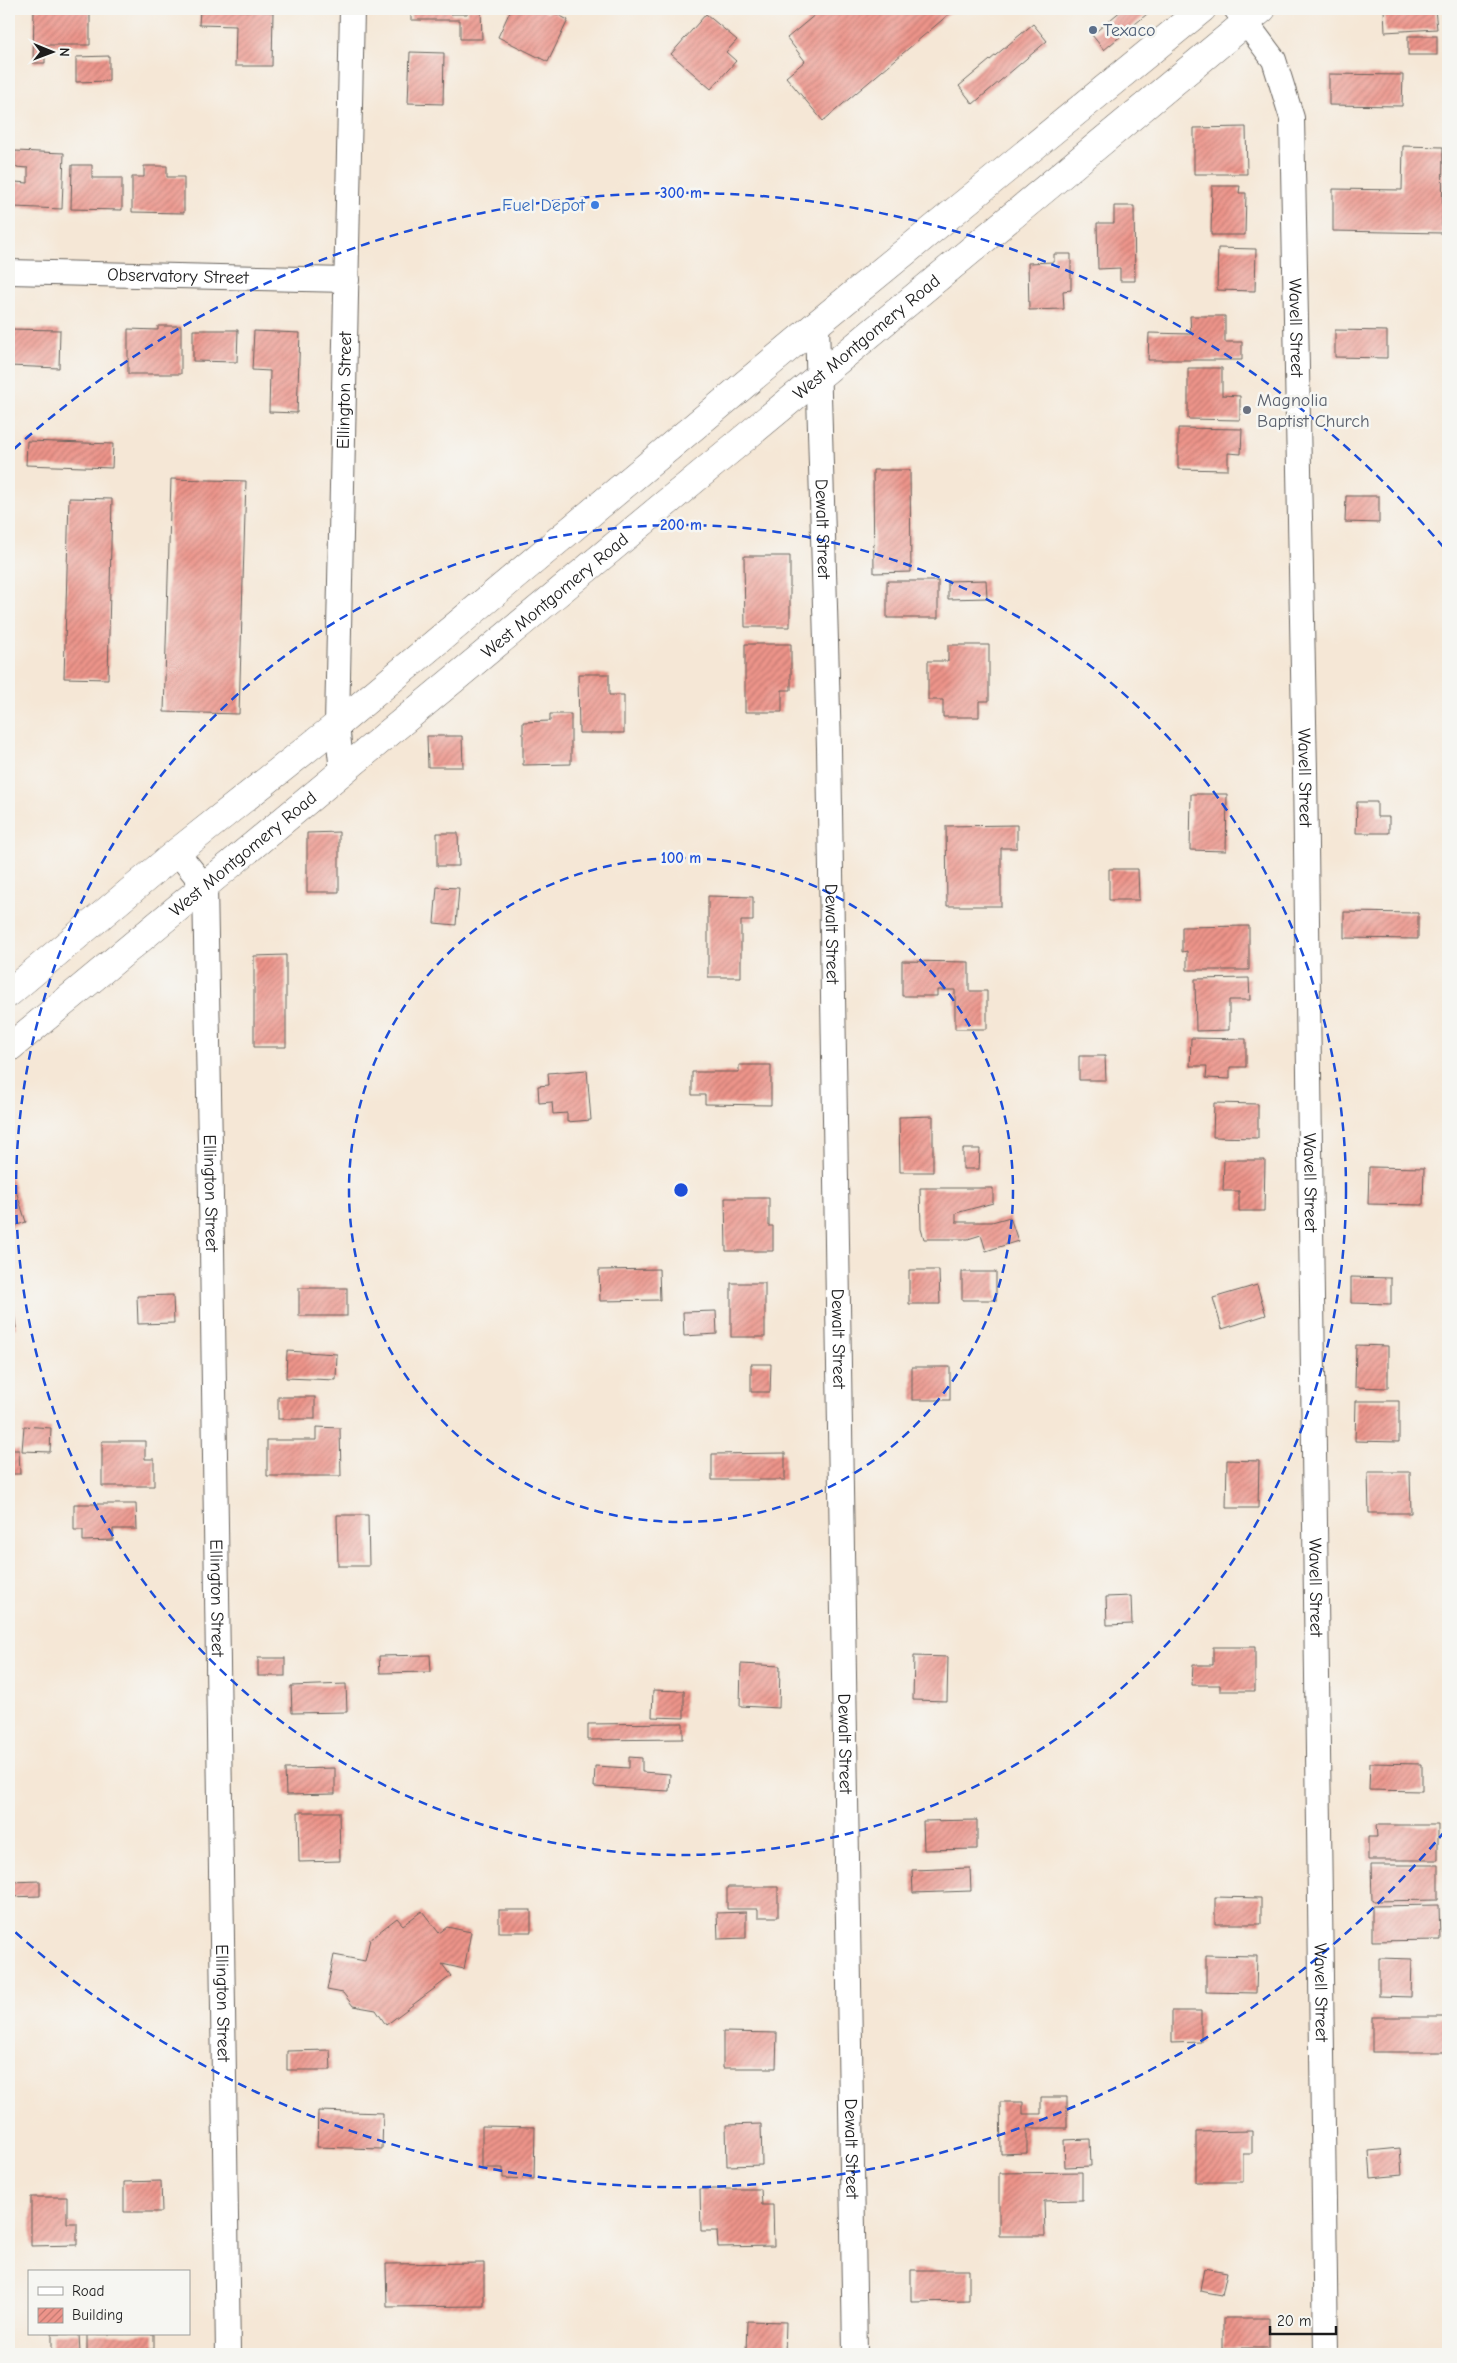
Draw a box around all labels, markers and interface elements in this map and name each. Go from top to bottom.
place label: Texaco [1103,20,1156,41]
marker: Texaco [1087,24,1099,36]
north arrow [28,28,78,78]
text: N [56,48,73,57]
text: 300 m [660,184,702,202]
place label: Fuel Depot [502,195,586,216]
marker: Fuel Depot [589,199,601,211]
street label: Observatory Street [107,264,250,289]
street label: West Montgomery Road [789,270,945,404]
street label: Wavell Street [1284,278,1307,378]
street label: Ellington Street [333,330,356,449]
place label: Magnolia Baptist Church [1257,390,1370,432]
marker: Magnolia Baptist Church [1241,404,1253,416]
street label: Dewalt Street [810,478,834,580]
text: 200 m [660,516,702,534]
street label: West Montgomery Road [477,529,633,663]
street label: Wavell Street [1293,728,1316,828]
street label: West Montgomery Road [166,787,321,921]
text: 100 m [661,849,701,867]
street label: Dewalt Street [820,883,843,985]
street label: Wavell Street [1299,1133,1321,1233]
street label: Ellington Street [199,1134,222,1253]
centre of rings [672,1181,690,1199]
street label: Dewalt Street [827,1288,849,1390]
street label: Wavell Street [1304,1538,1326,1638]
street label: Ellington Street [205,1539,228,1658]
street label: Dewalt Street [833,1693,856,1795]
street label: Wavell Street [1310,1943,1332,2043]
street label: Ellington Street [211,1944,234,2063]
street label: Dewalt Street [840,2098,863,2200]
legend [28,2270,190,2336]
text: Road [72,2282,104,2300]
scale bar [1270,2303,1336,2335]
text: Building [72,2306,123,2324]
text: 20 m [1277,2312,1311,2330]

